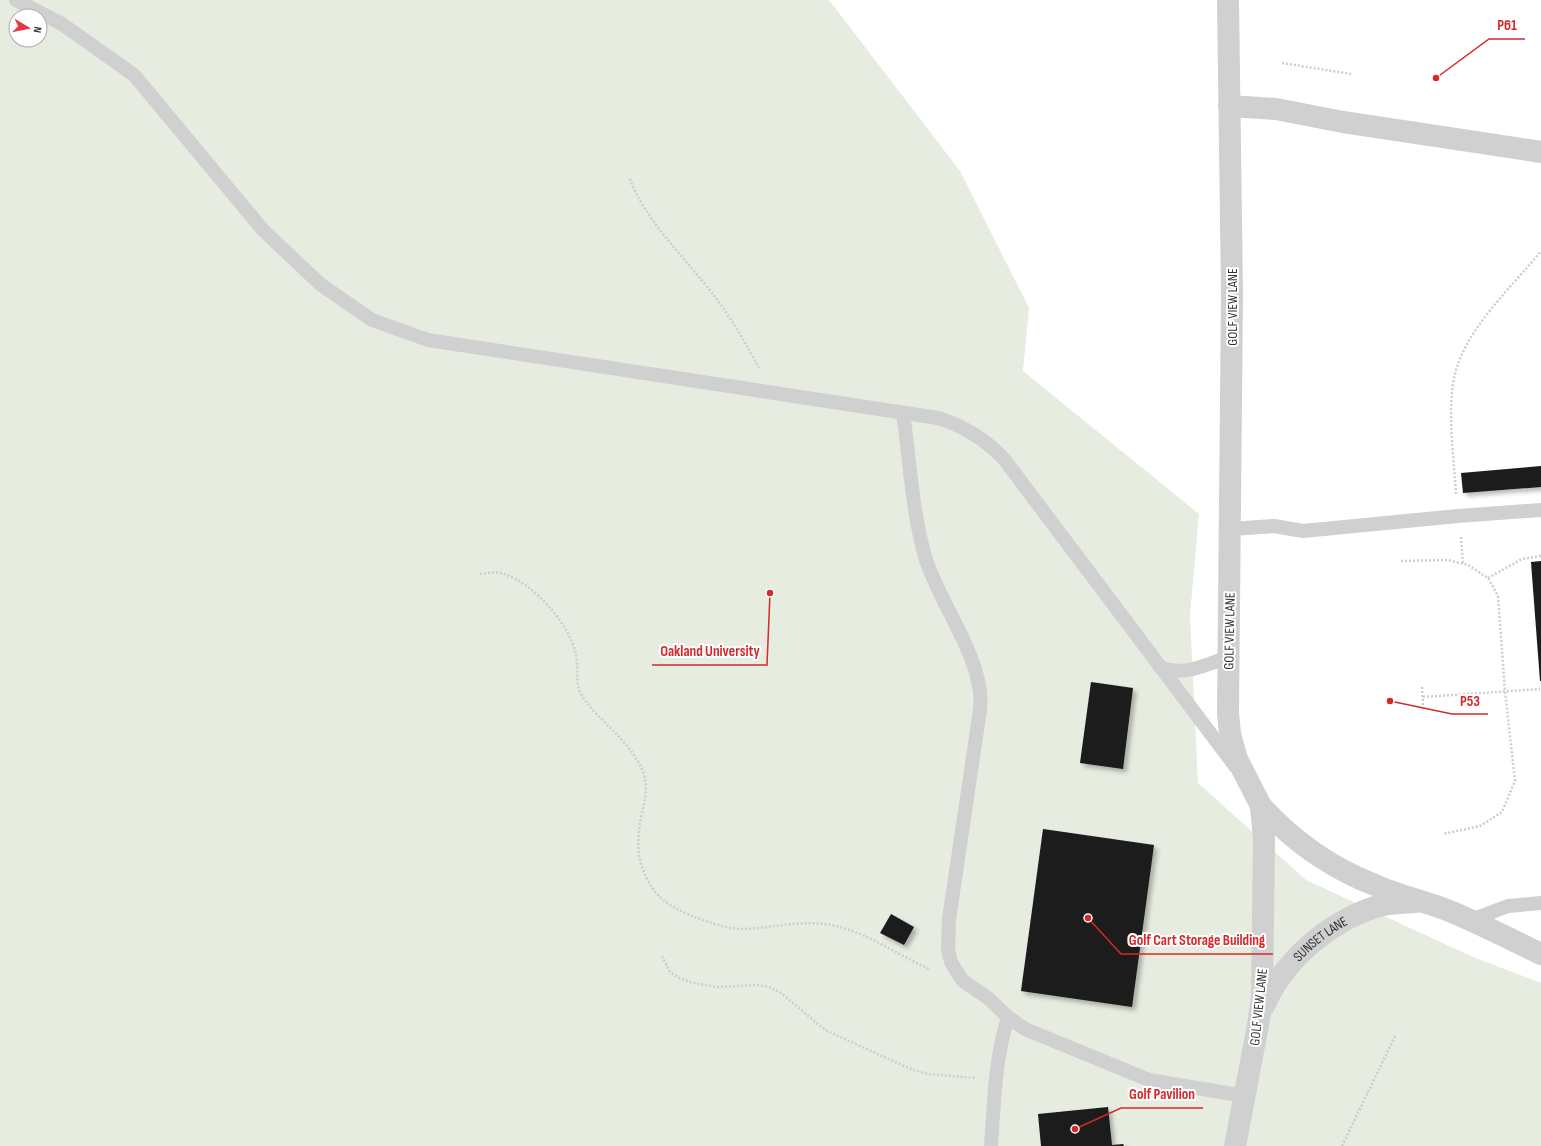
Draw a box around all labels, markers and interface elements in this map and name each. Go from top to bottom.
north arrow [8,8,48,48]
callout: P61 [1489,12,1525,39]
text: P61 [1497,16,1517,35]
text: N [30,26,44,34]
street label: GOLF VIEW LANE [1224,268,1241,346]
street label: GOLF VIEW LANE [1220,592,1239,670]
callout: Oakland University [652,638,767,665]
text: Oakland University [660,642,761,661]
callout: P53 [1452,687,1488,714]
text: P53 [1460,692,1480,711]
street label: SUNSET LANE [1290,913,1351,965]
callout: Golf Cart Storage Building [1121,927,1273,954]
text: Golf Cart Storage Building [1129,931,1266,950]
street label: GOLF VIEW LANE [1246,967,1271,1046]
callout: Golf Pavilion [1121,1081,1203,1108]
text: Golf Pavilion [1129,1085,1195,1104]

